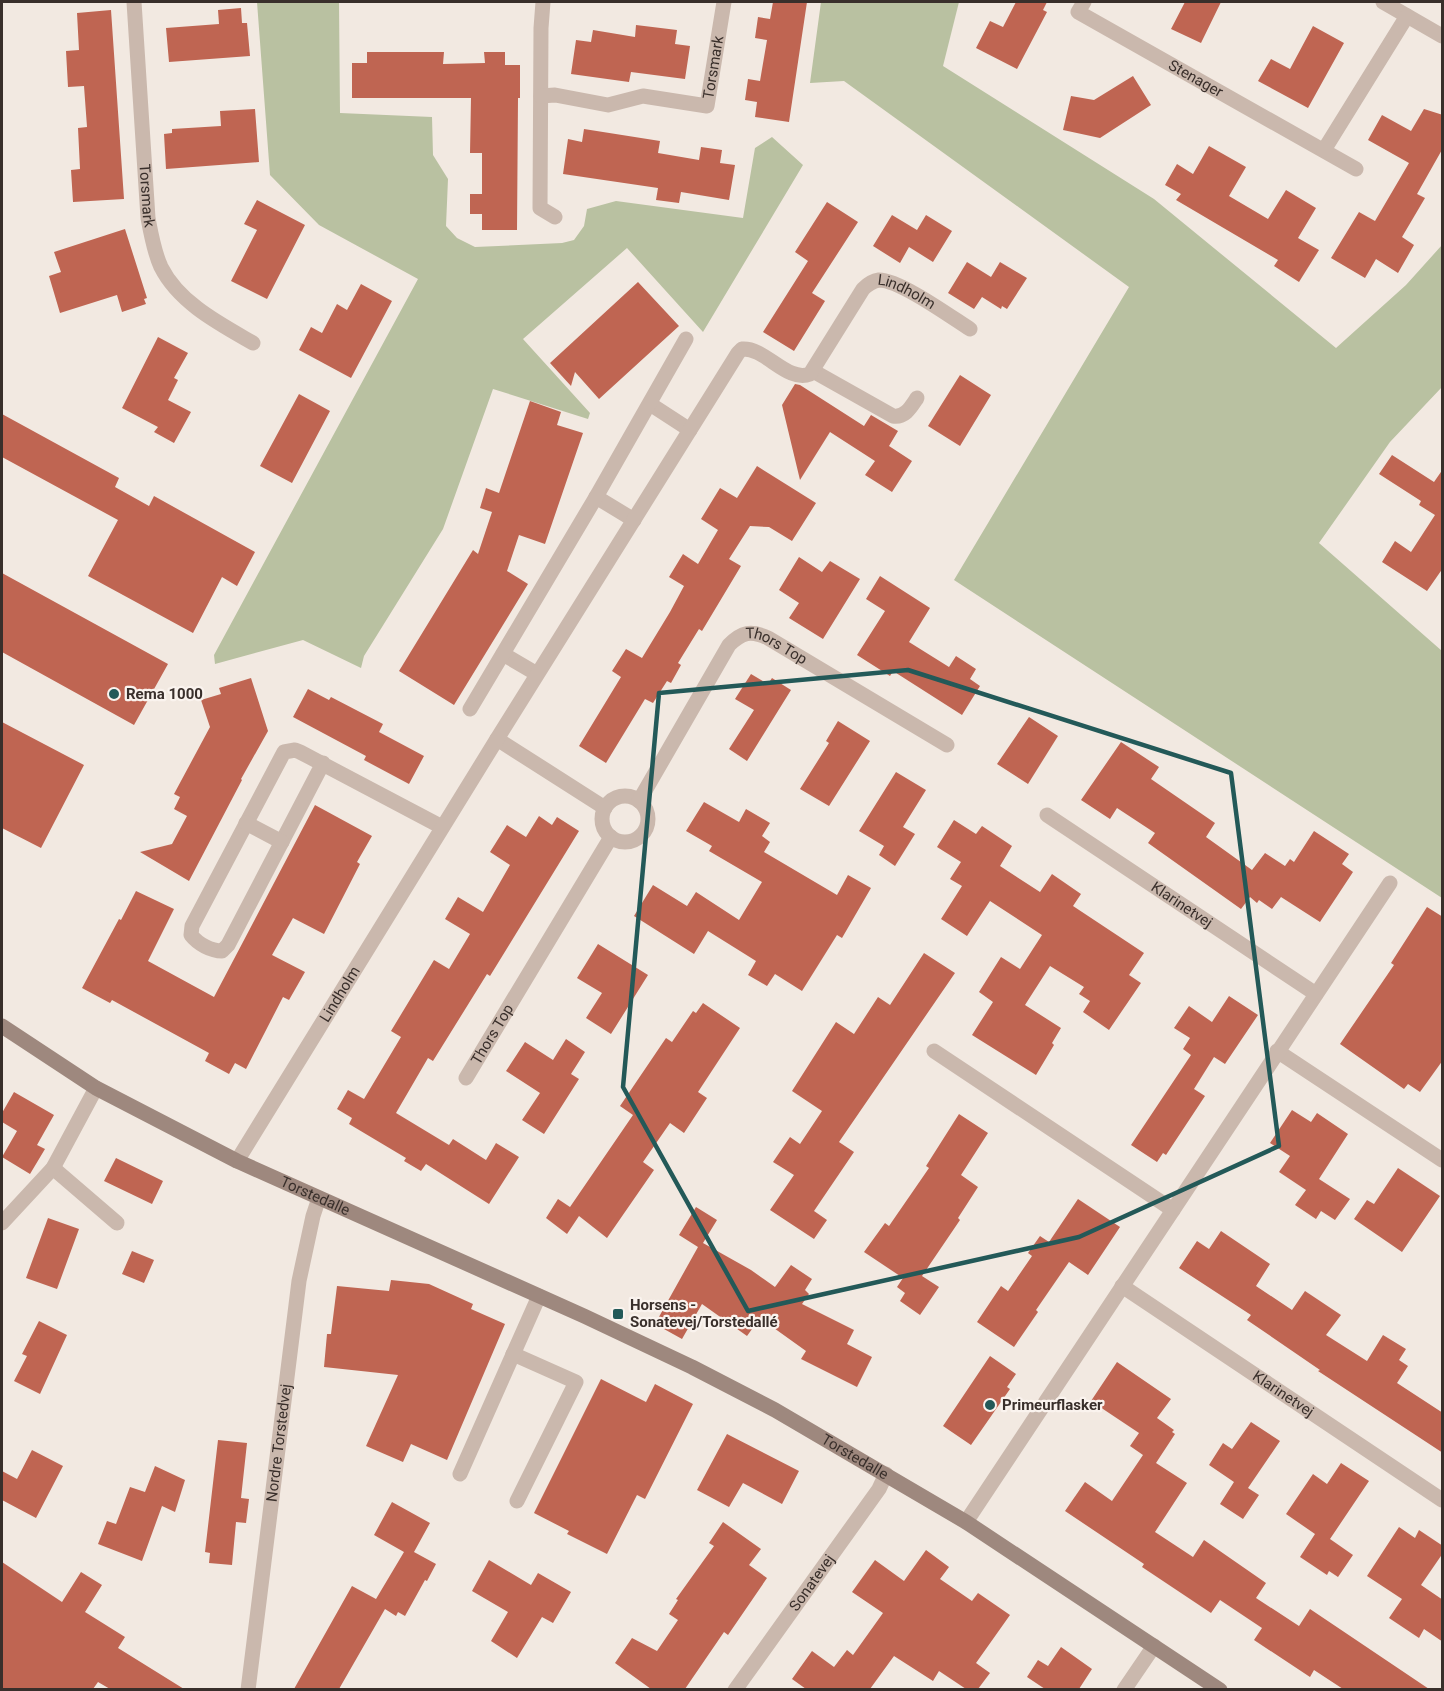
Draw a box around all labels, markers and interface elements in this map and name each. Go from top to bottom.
street label: Torsmark [699,34,727,100]
street label: Stenager [1165,56,1226,101]
street label: Torsmark [136,163,159,229]
street label: Lindholm [877,271,939,313]
street label: Thors Top [745,624,811,668]
place label: Rema 1000 [126,685,203,703]
marker: Rema 1000 [107,687,121,701]
street label: Klarinetvej [1148,878,1216,932]
street label: Lindholm [316,963,364,1025]
street label: Thors Top [467,1001,517,1068]
street label: Torstedalle [278,1173,353,1219]
place label: Horsens - Sonatevej/Torstedallé [630,1296,778,1331]
marker: Horsens - Sonatevej/Torstedallé [611,1307,625,1321]
street label: Klarinetvej [1249,1367,1317,1421]
street label: Nordre Torstedvej [263,1383,295,1503]
place label: Primeurflasker [1002,1396,1103,1414]
marker: Primeurflasker [983,1398,997,1412]
street label: Torstedalle [818,1430,892,1483]
street label: Sonatevej [785,1551,838,1615]

